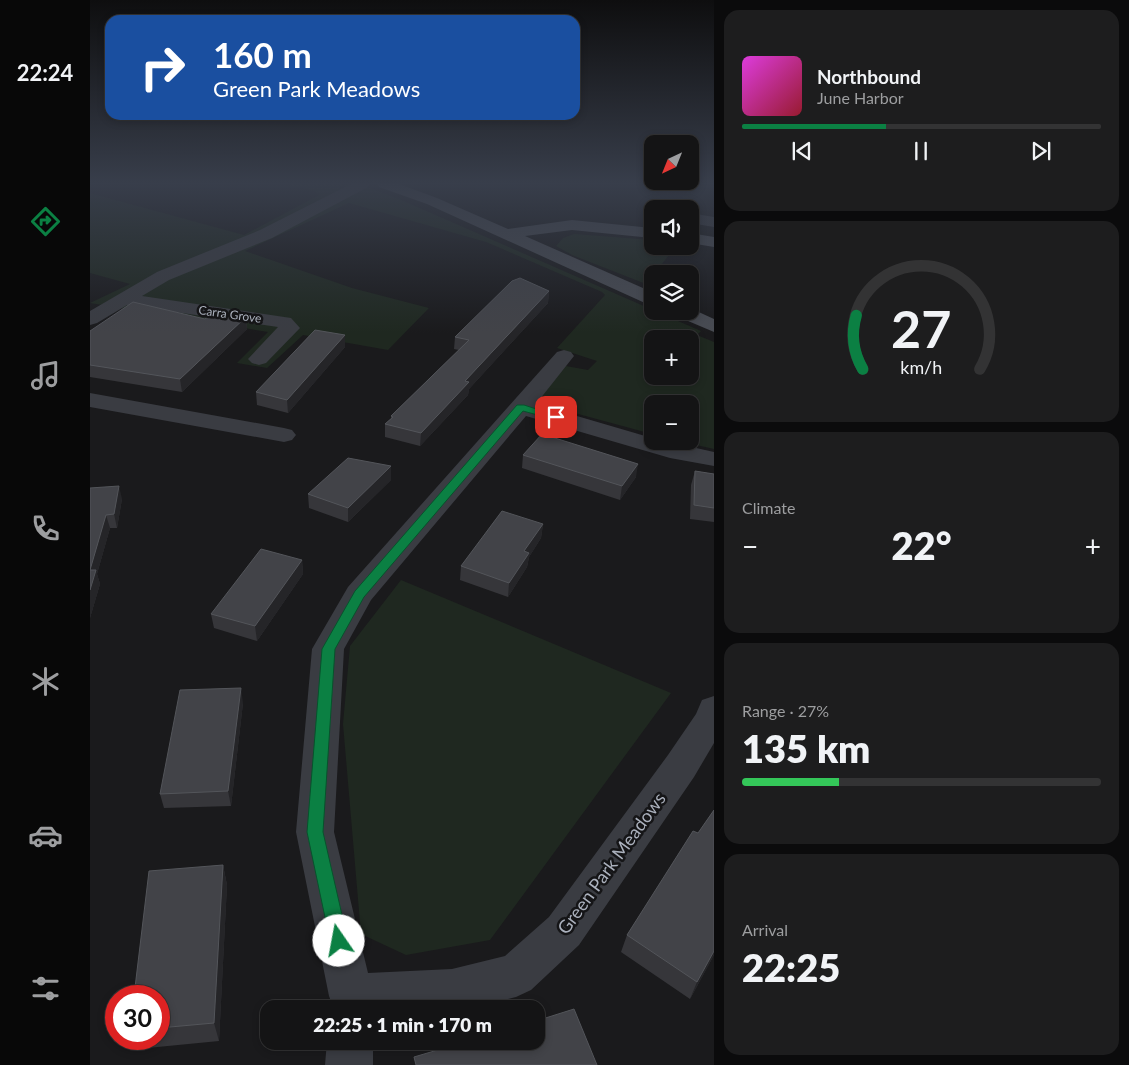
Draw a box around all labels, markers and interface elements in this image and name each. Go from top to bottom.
text: 160 m [213,33,312,75]
icon: right [130,35,195,100]
text: 22:24 [17,59,73,86]
text: Northbound [817,65,921,88]
text: Green Park Meadows [213,75,420,102]
text: June Harbor [817,88,904,107]
north arrow [644,135,699,190]
map controls [644,135,699,450]
icon: previous [788,137,816,165]
icon: pause [907,137,935,165]
icon: next [1027,137,1055,165]
button: sound [644,200,699,255]
icon: directions [28,204,63,239]
button: layers [644,265,699,320]
text: 27 [891,297,952,359]
street label: Carra Grove [198,302,262,326]
button: + [644,330,699,385]
text: km/h [901,356,942,378]
icon: music [28,358,63,393]
button: − [644,395,699,450]
pin [535,396,577,438]
icon: arrive [542,403,570,431]
text: Climate [742,498,795,517]
icon: phone [28,511,63,546]
text: 22° [892,522,951,568]
text: − [742,529,758,563]
text: + [1085,529,1101,563]
icon: climate [28,664,63,699]
text: Range · 27% [742,701,829,720]
text: 135 km [742,725,870,771]
street label: Green Park Meadows [552,788,670,938]
icon: car [28,818,63,853]
position arrow [312,914,364,966]
text: Arrival [742,920,788,939]
text: 22:25 [742,944,840,990]
icon: filters [28,971,63,1006]
speed limit sign: 30 [105,985,170,1050]
text: 22:25 · 1 min · 170 m [313,1013,492,1036]

